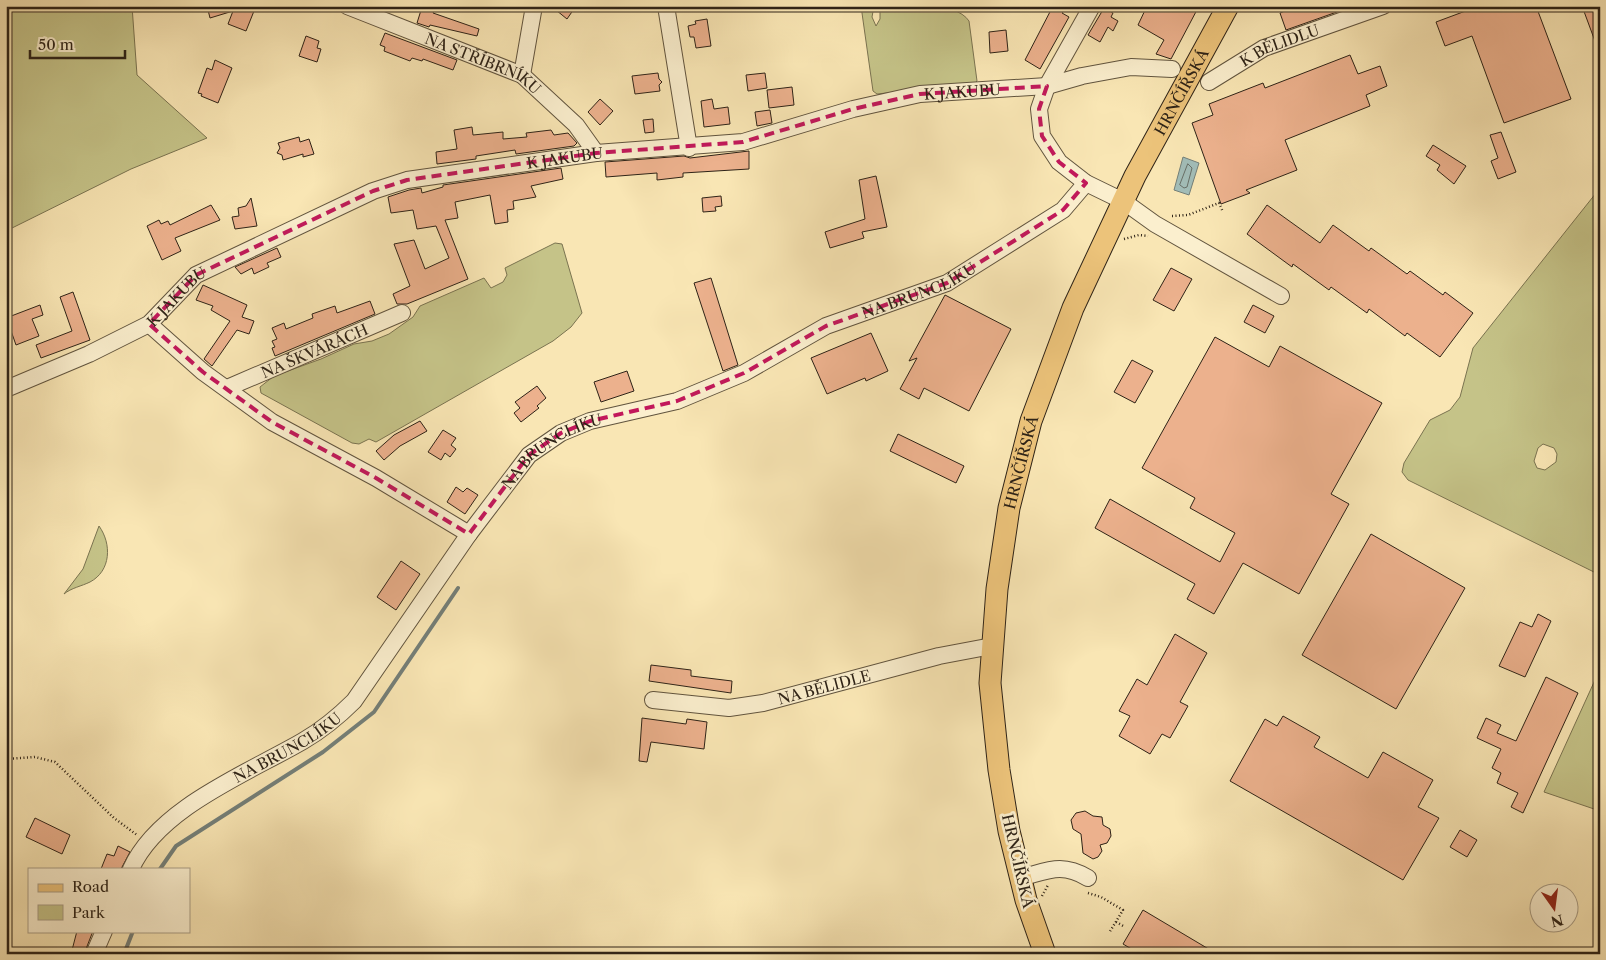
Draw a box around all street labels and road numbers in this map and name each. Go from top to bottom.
street label: K BĚLIDLU [1236,20,1322,70]
street label: NA STŘÍBRNÍKU [422,28,546,98]
street label: HRNČÍŘSKÁ [1150,44,1213,138]
street label: K JAKUBU [923,79,1002,103]
street label: K JAKUBU [525,143,604,172]
street label: NA BRUNCLÍKU [859,258,980,322]
street label: K JAKUBU [142,262,209,330]
street label: NA ŠKVÁRÁCH [258,319,371,382]
street label: NA BRUNCLÍKU [497,409,604,493]
street label: HRNČÍŘSKÁ [1000,412,1042,511]
street label: NA BĚLIDLE [776,665,873,708]
street label: NA BRUNCLÍKU [230,708,345,786]
street label: HRNČÍŘSKÁ [998,812,1038,911]

